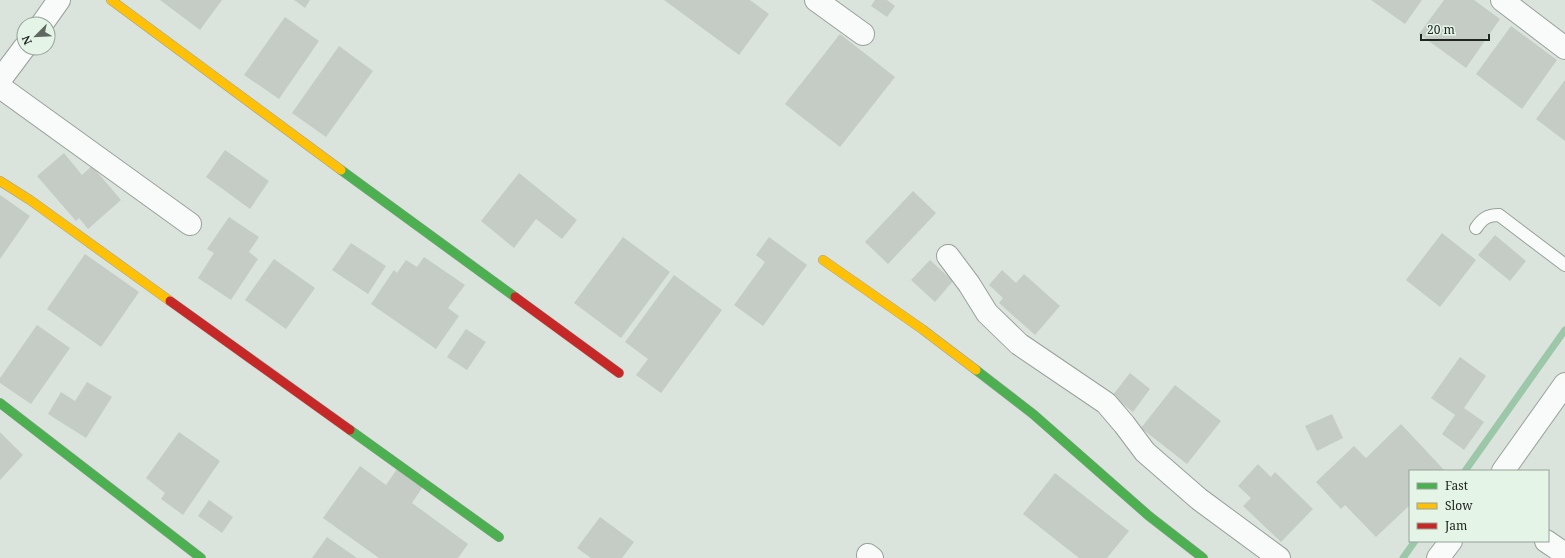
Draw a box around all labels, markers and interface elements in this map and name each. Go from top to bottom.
north arrow [16,16,56,56]
scale bar [1421,16,1489,42]
text: 20 m [1427,21,1455,38]
text: N [18,33,35,47]
legend [1409,470,1549,542]
text: Fast [1445,477,1468,494]
text: Slow [1445,497,1473,514]
text: Jam [1444,517,1467,534]

